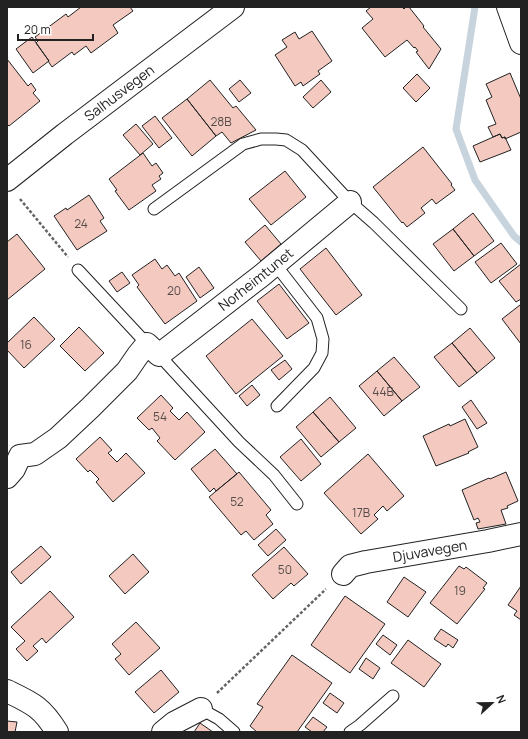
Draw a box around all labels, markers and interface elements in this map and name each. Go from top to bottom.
scale bar [18,16,93,42]
text: 20 m [24,21,51,38]
street label: Salhusvegen [80,60,158,125]
house number: 28B [210,113,232,130]
house number: 24 [74,215,88,232]
street label: Norheimtunet [214,243,297,315]
house number: 20 [167,282,181,299]
house number: 16 [20,336,32,353]
house number: 44B [372,383,394,400]
house number: 54 [153,408,167,425]
house number: 52 [230,493,244,510]
house number: 17B [352,504,370,521]
street label: Djuvavegen [391,535,468,566]
house number: 50 [278,561,292,578]
house number: 19 [454,582,466,599]
north arrow [472,683,512,723]
text: N [493,693,510,706]

